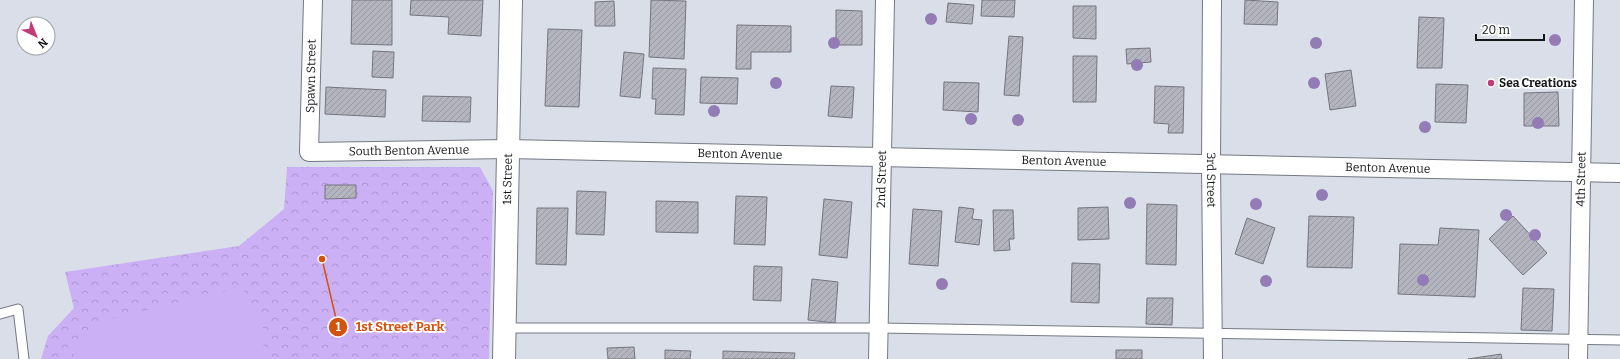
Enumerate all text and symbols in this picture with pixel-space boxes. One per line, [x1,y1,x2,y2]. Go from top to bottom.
north arrow [16,16,56,56]
scale bar [1476,16,1544,42]
text: 20 m [1482,23,1511,37]
text: N [35,35,50,51]
street label: Spawn Street [303,38,319,113]
place label: Sea Creations [1499,76,1577,90]
marker: Sea Creations [1486,78,1496,88]
street label: South Benton Avenue [348,143,469,158]
street label: Benton Avenue [697,146,783,162]
street label: 2nd Street [874,149,889,208]
street label: 4th Street [1574,151,1588,207]
street label: 3rd Street [1204,152,1218,208]
street label: 1st Street [500,153,515,205]
street label: Benton Avenue [1021,153,1107,169]
street label: Benton Avenue [1345,160,1430,176]
callout: 1st Street Park [328,314,453,339]
text: 1st Street Park [356,319,445,334]
text: 1 [335,320,341,334]

